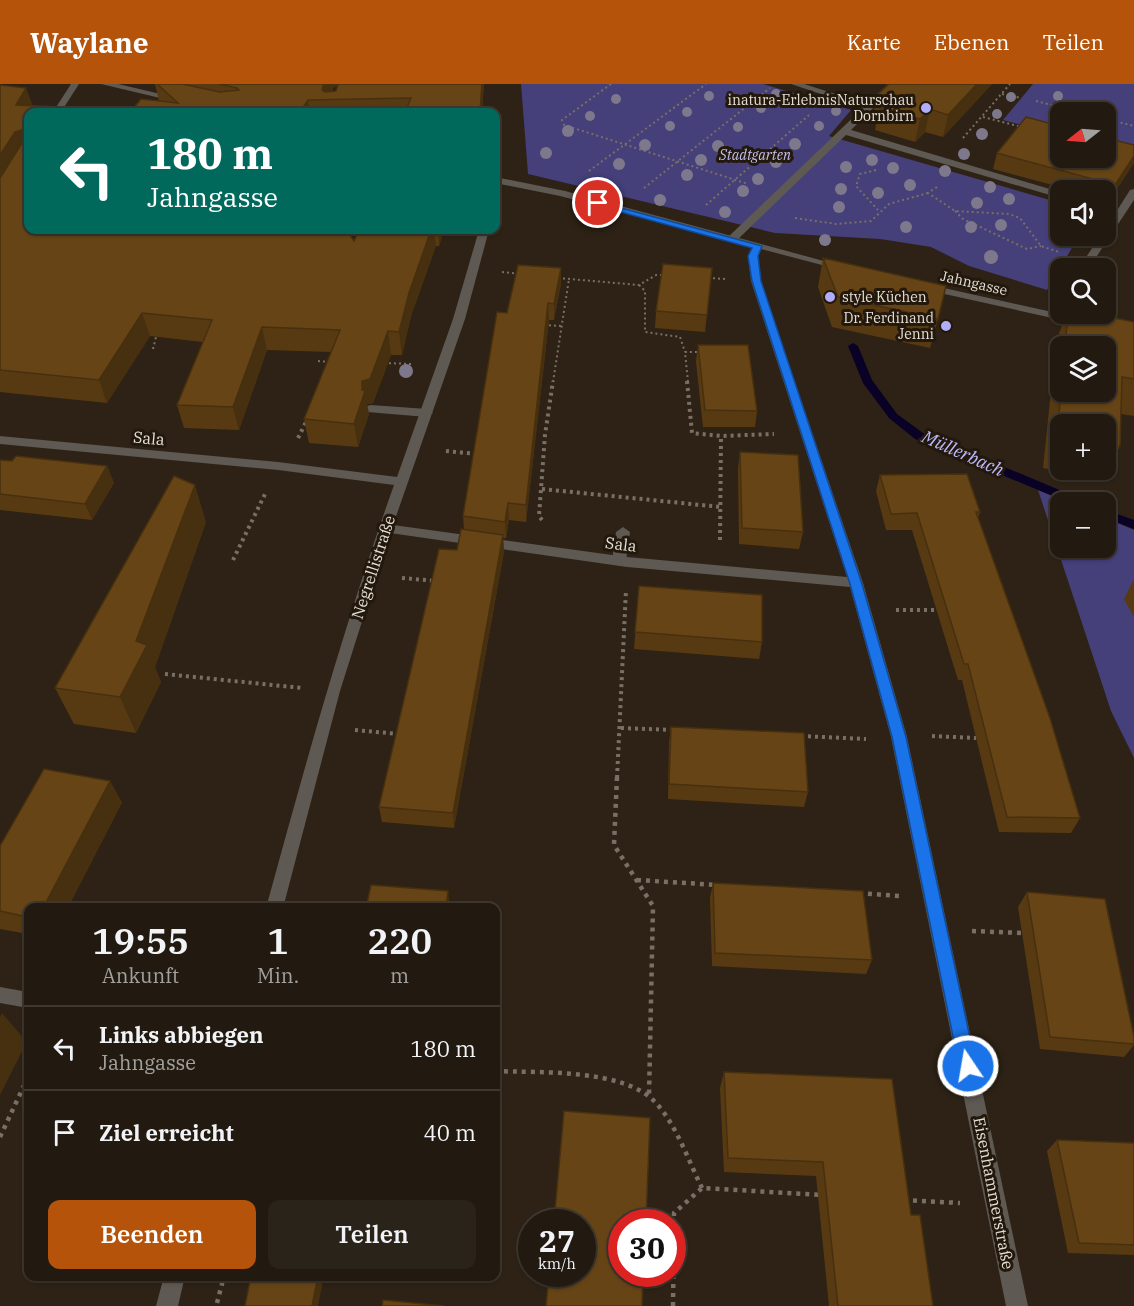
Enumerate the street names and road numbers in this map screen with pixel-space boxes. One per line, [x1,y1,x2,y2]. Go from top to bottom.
street label: Jahngasse [939,267,1009,299]
street label: Sala [132,427,166,449]
street label: Negrellistraße [347,513,399,621]
street label: Sala [604,532,638,556]
street label: Eisenhammerstraße [969,1115,1019,1271]

